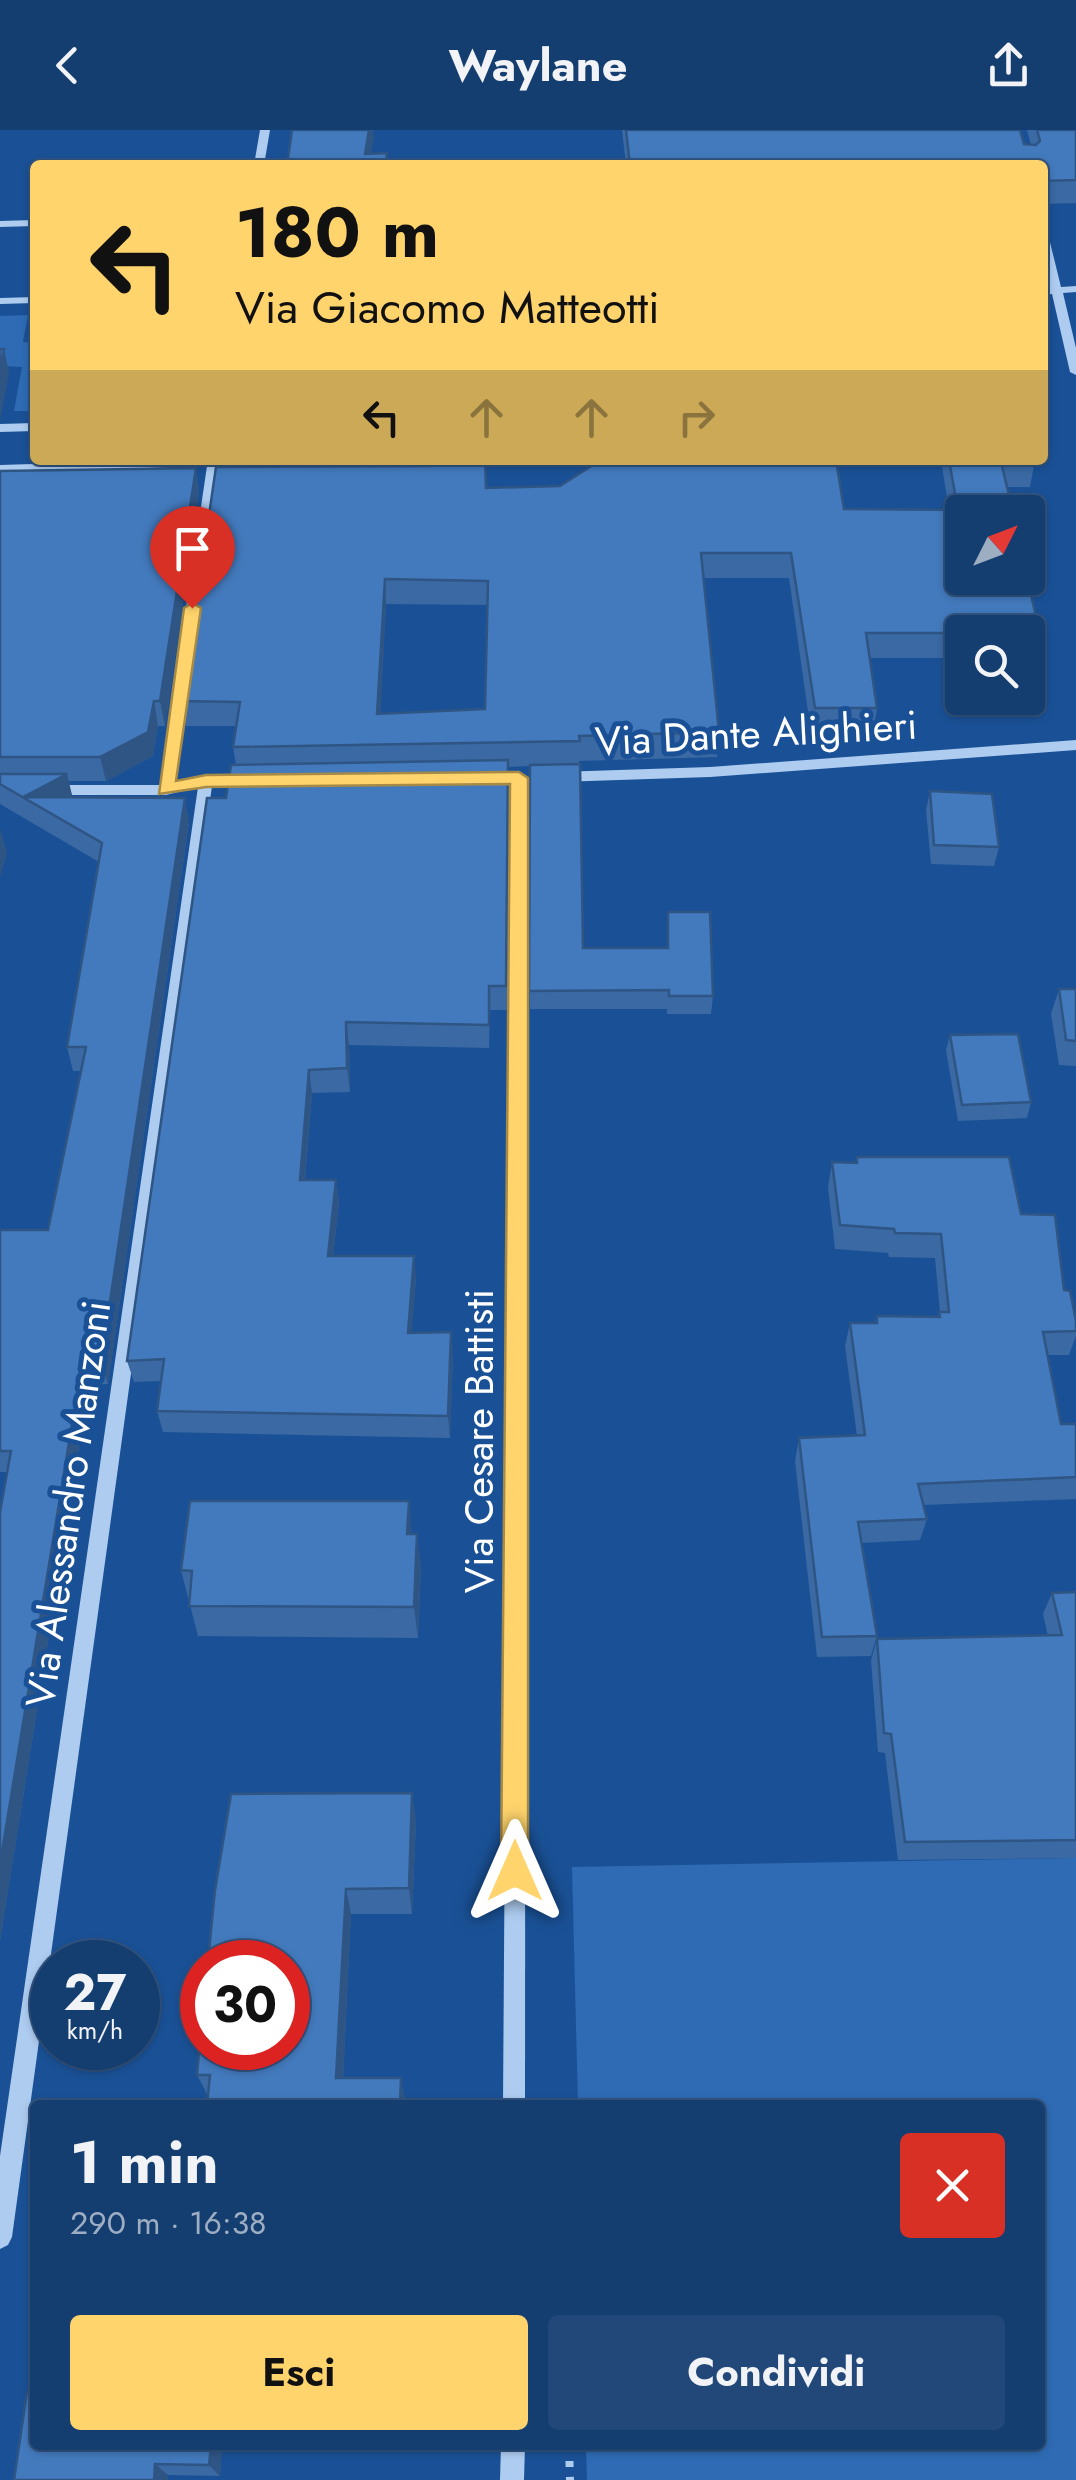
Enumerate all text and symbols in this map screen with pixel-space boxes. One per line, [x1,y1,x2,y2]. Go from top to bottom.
text: Waylane [449,33,627,98]
icon: back [40,38,95,93]
icon: share [981,38,1036,93]
text: 180 m [235,182,439,283]
icon: left [70,200,200,330]
text: Via Giacomo Matteotti [235,275,660,340]
icon: left [354,390,409,445]
icon: ahead [459,390,514,445]
icon: ahead [564,390,619,445]
icon: right [669,390,724,445]
north arrow [945,495,1045,595]
map controls [945,495,1045,715]
pin [150,506,235,609]
icon: arrive [165,521,220,576]
button: search [945,615,1045,715]
street label: Via Dante Alighieri [593,696,919,770]
street label: Via Cesare Battisti [450,1289,508,1593]
street label: Via Alessandro Manzoni [11,1297,125,1711]
position arrow [463,1819,567,1923]
speed limit sign: 30 [180,1940,310,2070]
text: 27 [64,1956,126,2029]
text: km/h [67,2012,123,2048]
text: 1 min [70,2119,219,2206]
button: close [900,2133,1005,2238]
text: 290 m · 16:38 [70,2200,267,2246]
button: Esci [70,2315,528,2430]
button: Condividi [548,2315,1005,2430]

